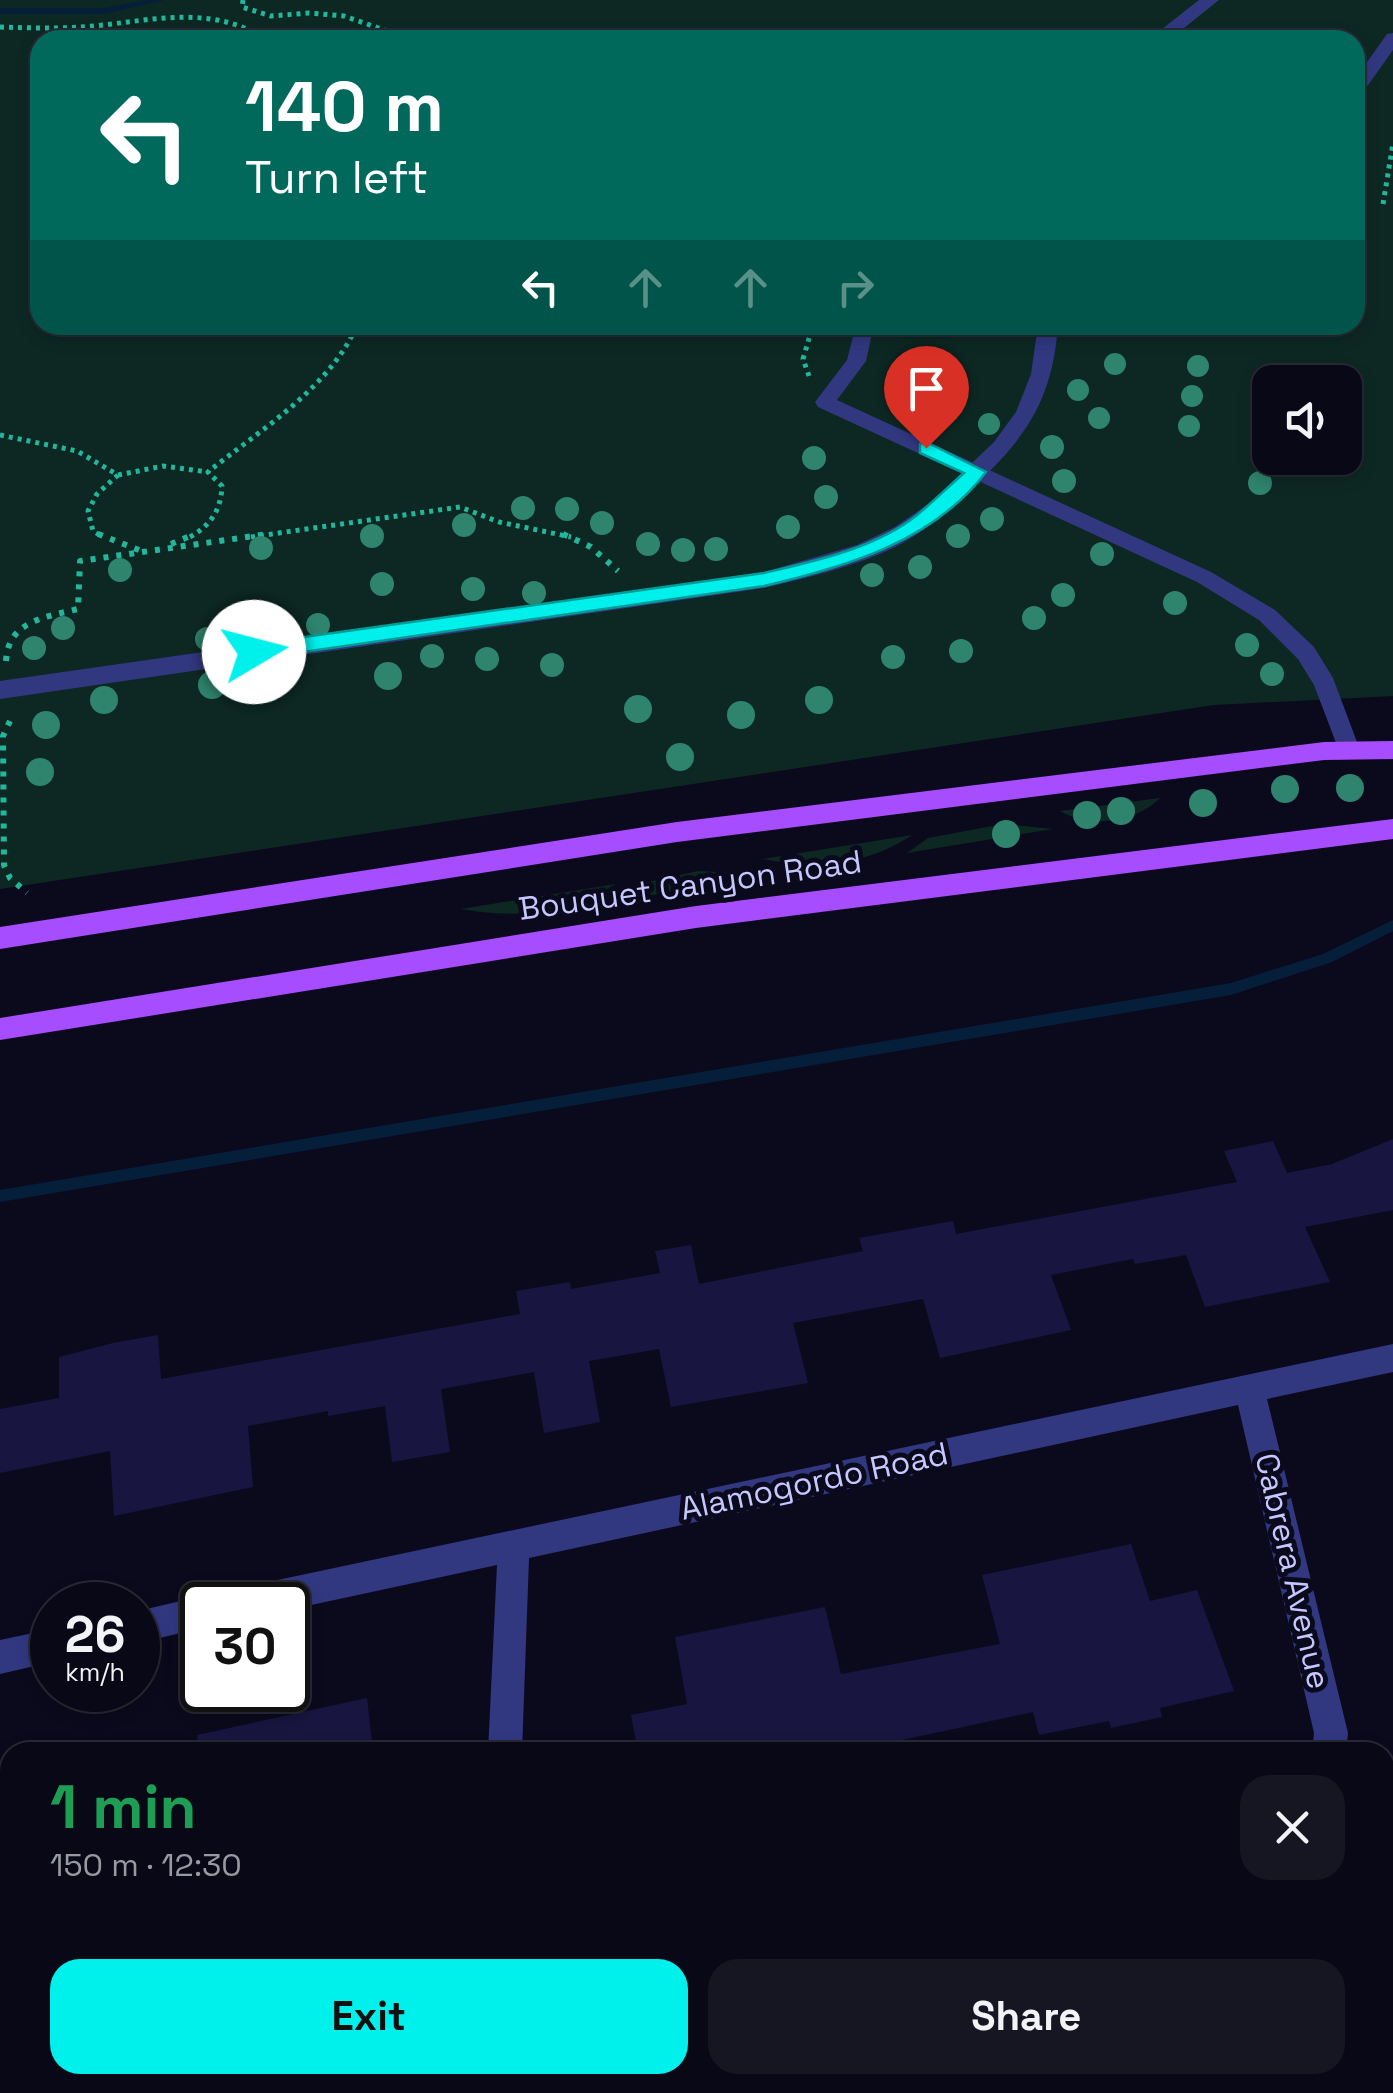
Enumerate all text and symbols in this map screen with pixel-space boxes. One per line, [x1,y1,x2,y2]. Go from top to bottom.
text: 140 m [245,62,444,151]
icon: left [80,70,210,200]
text: Turn left [245,149,428,206]
icon: left [513,260,568,315]
icon: ahead [618,260,673,315]
icon: ahead [723,260,778,315]
icon: right [828,260,883,315]
pin [884,346,969,449]
icon: arrive [899,361,954,416]
map controls [1252,365,1362,475]
button: sound [1252,365,1362,475]
position arrow [202,600,306,704]
street label: Bouquet Canyon Road [516,841,864,929]
street label: Alamogordo Road [676,1433,952,1529]
street label: Cabrera Avenue [1246,1449,1340,1693]
speed limit sign: 30 [180,1582,310,1712]
text: 26 [65,1603,125,1667]
text: km/h [65,1656,125,1688]
text: 1 min [50,1769,197,1846]
button: close [1240,1775,1345,1880]
text: 150 m · 12:30 [50,1845,242,1885]
button: Exit [50,1959,688,2074]
button: Share [708,1959,1345,2074]

